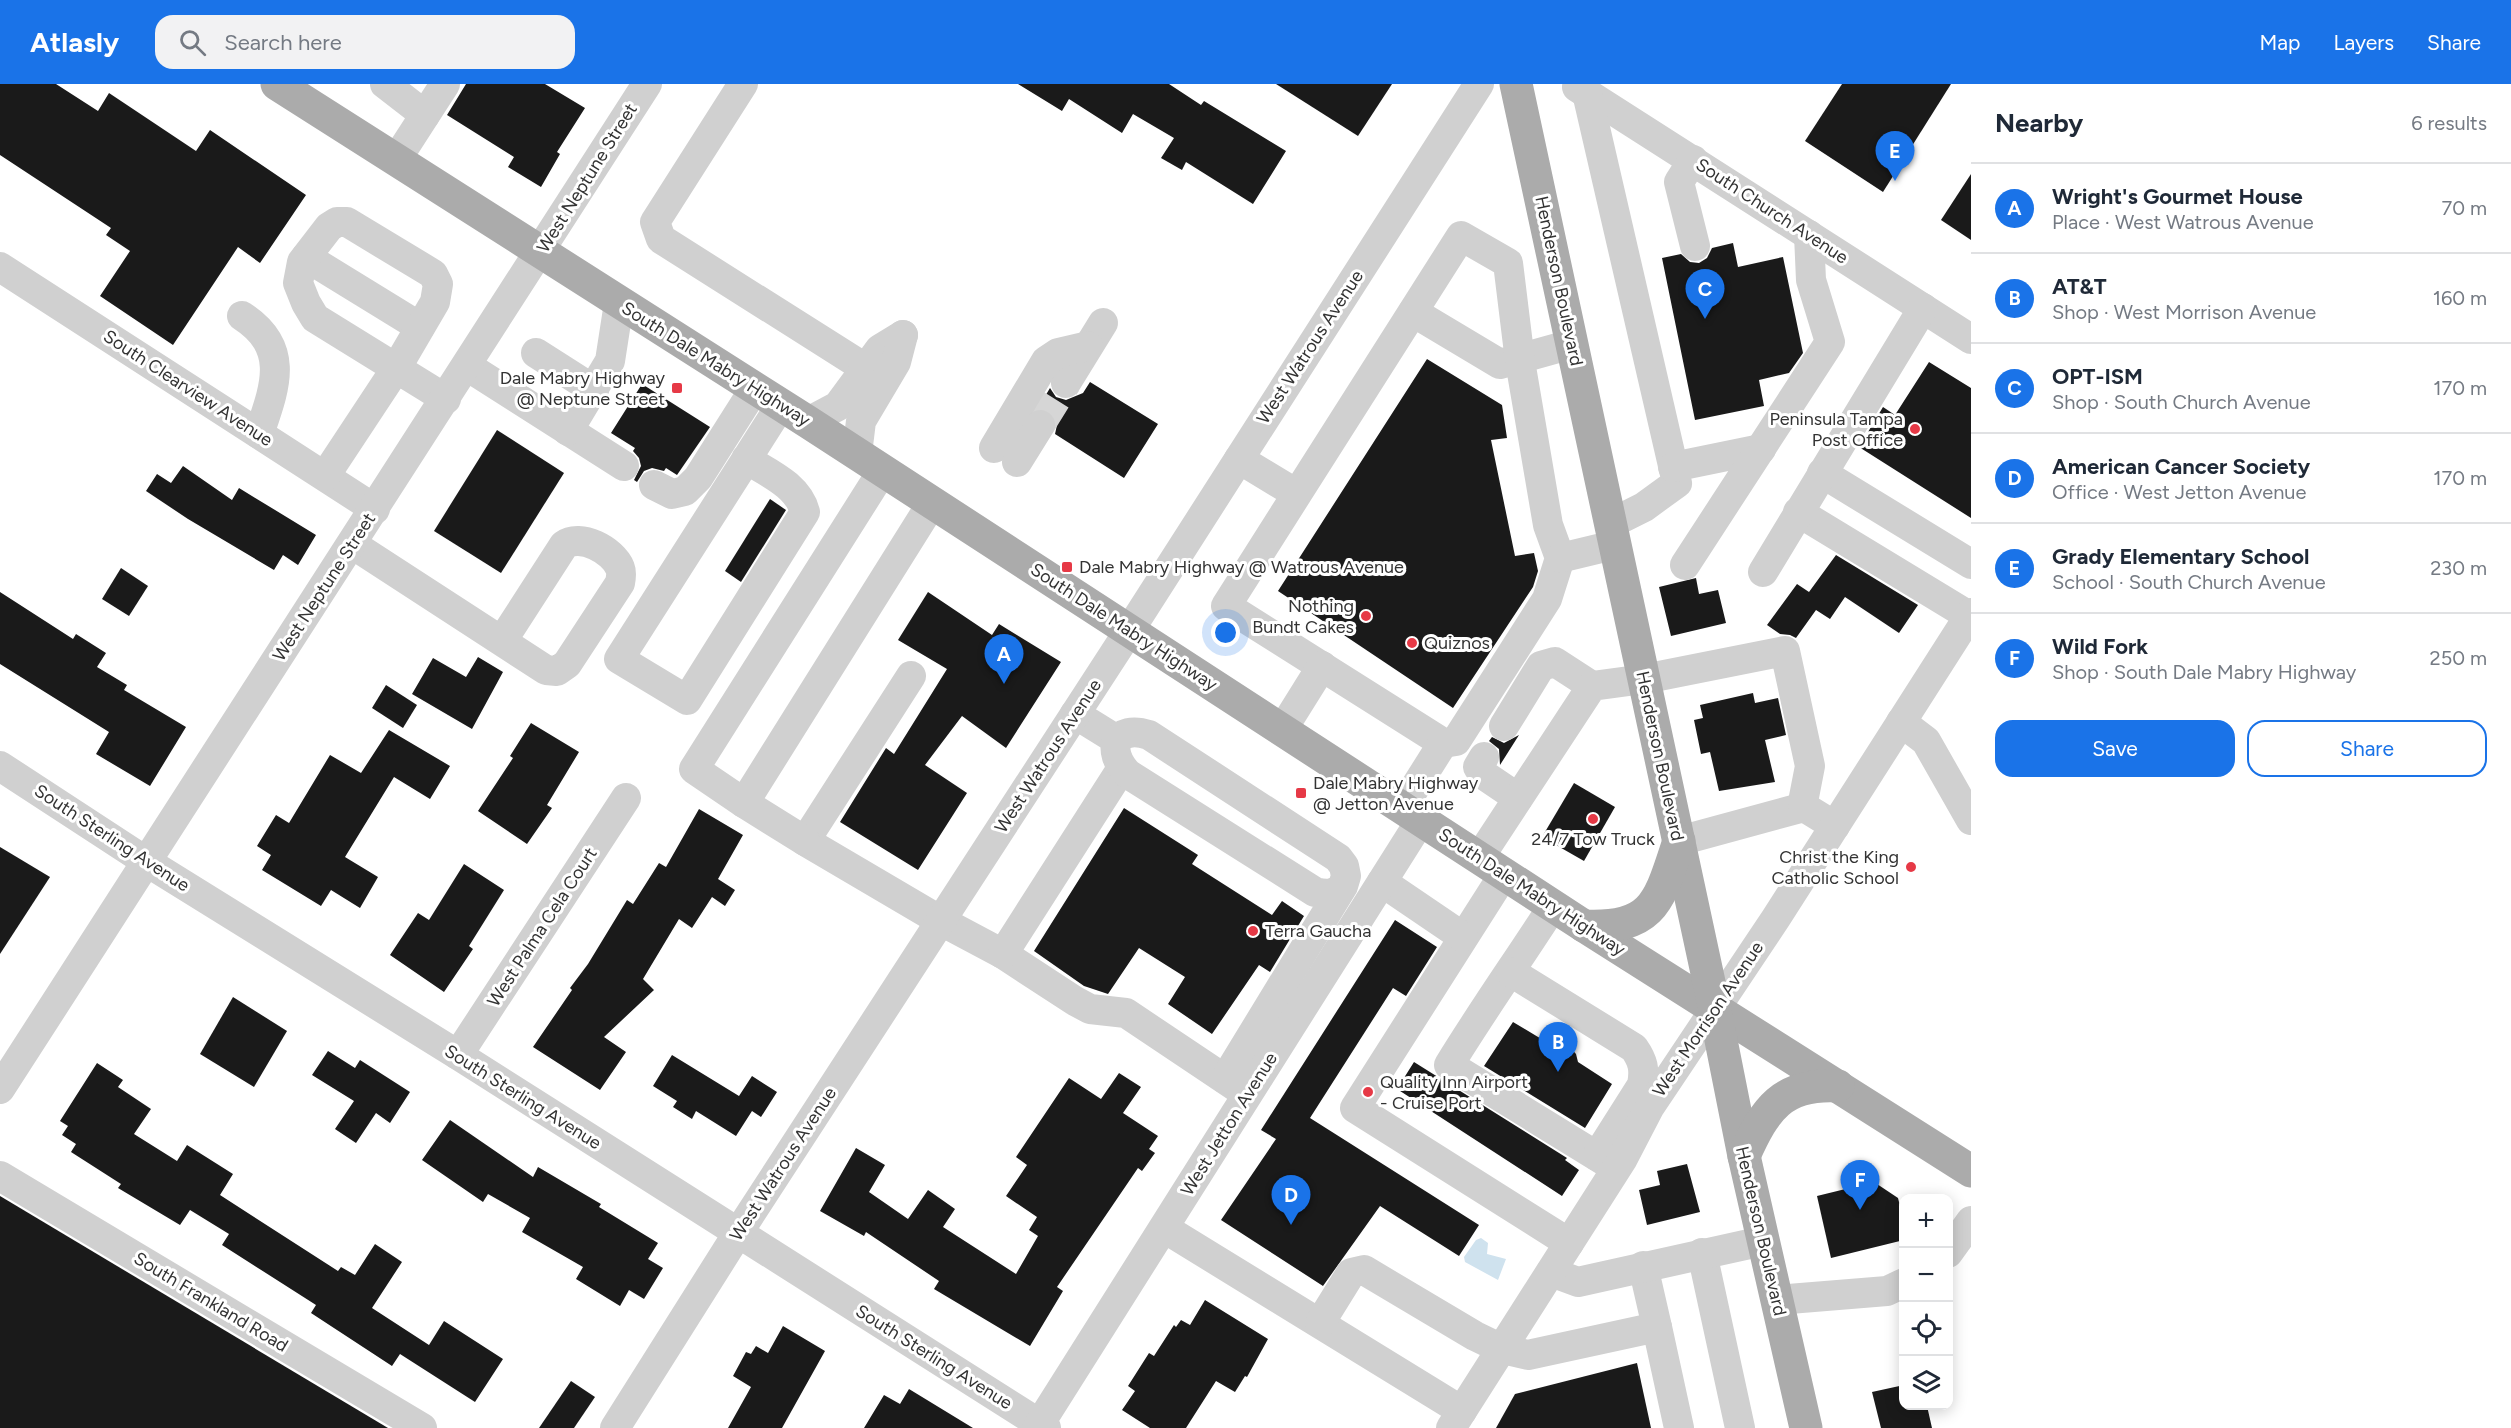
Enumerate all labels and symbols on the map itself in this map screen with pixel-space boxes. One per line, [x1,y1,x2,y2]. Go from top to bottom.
street label: West Neptune Street [532,99,642,257]
pin: E [1876,132,1914,181]
street label: South Church Avenue [1692,154,1852,269]
street label: Henderson Boulevard [1530,194,1588,368]
street label: West Watrous Avenue [1252,266,1368,428]
pin: C [1686,270,1724,319]
street label: South Dale Mabry Highway [618,297,815,431]
street label: South Clearview Avenue [99,325,277,451]
place label: Dale Mabry Highway @ Neptune Street [500,367,666,410]
marker: Dale Mabry Highway @ Neptune Street [670,381,684,395]
place label: Peninsula Tampa Post Office [1770,408,1903,451]
marker: Peninsula Tampa Post Office [1908,422,1922,436]
street label: West Neptune Street [268,509,380,665]
place label: Dale Mabry Highway @ Watrous Avenue [1079,556,1404,578]
street label: South Dale Mabry Highway [1027,558,1222,696]
marker: Dale Mabry Highway @ Watrous Avenue [1060,560,1074,574]
place label: Nothing Bundt Cakes [1252,595,1354,638]
marker: Nothing Bundt Cakes [1359,609,1373,623]
your location [1211,618,1240,647]
place label: Quiznos [1424,632,1490,654]
pin: A [984,634,1024,684]
marker: Quiznos [1405,636,1419,650]
street label: Henderson Boulevard [1631,669,1689,843]
street label: West Watrous Avenue [990,675,1106,837]
place label: Dale Mabry Highway @ Jetton Avenue [1313,772,1479,815]
street label: South Sterling Avenue [30,780,194,897]
marker: Dale Mabry Highway @ Jetton Avenue [1294,786,1308,800]
marker: 24/7 Tow Truck [1586,812,1600,826]
street label: South Dale Mabry Highway [1435,823,1630,961]
place label: 24/7 Tow Truck [1531,828,1655,850]
street label: West Palma Cela Court [482,843,602,1011]
place label: Christ the King Catholic School [1772,846,1899,889]
marker: Christ the King Catholic School [1904,860,1918,874]
place label: Terra Gaucha [1265,920,1371,942]
marker: Terra Gaucha [1246,924,1260,938]
street label: West Morrison Avenue [1648,937,1768,1101]
pin: B [1538,1022,1578,1072]
street label: South Sterling Avenue [441,1040,606,1154]
street label: West Jetton Avenue [1176,1048,1282,1200]
place label: Quality Inn Airport - Cruise Port [1380,1071,1528,1114]
street label: West Watrous Avenue [725,1083,841,1245]
marker: Quality Inn Airport - Cruise Port [1361,1085,1375,1099]
street label: Henderson Boulevard [1731,1144,1791,1318]
pin: F [1840,1160,1880,1210]
pin: D [1272,1176,1310,1225]
street label: South Frankland Road [130,1247,292,1357]
street label: South Sterling Avenue [852,1300,1017,1414]

